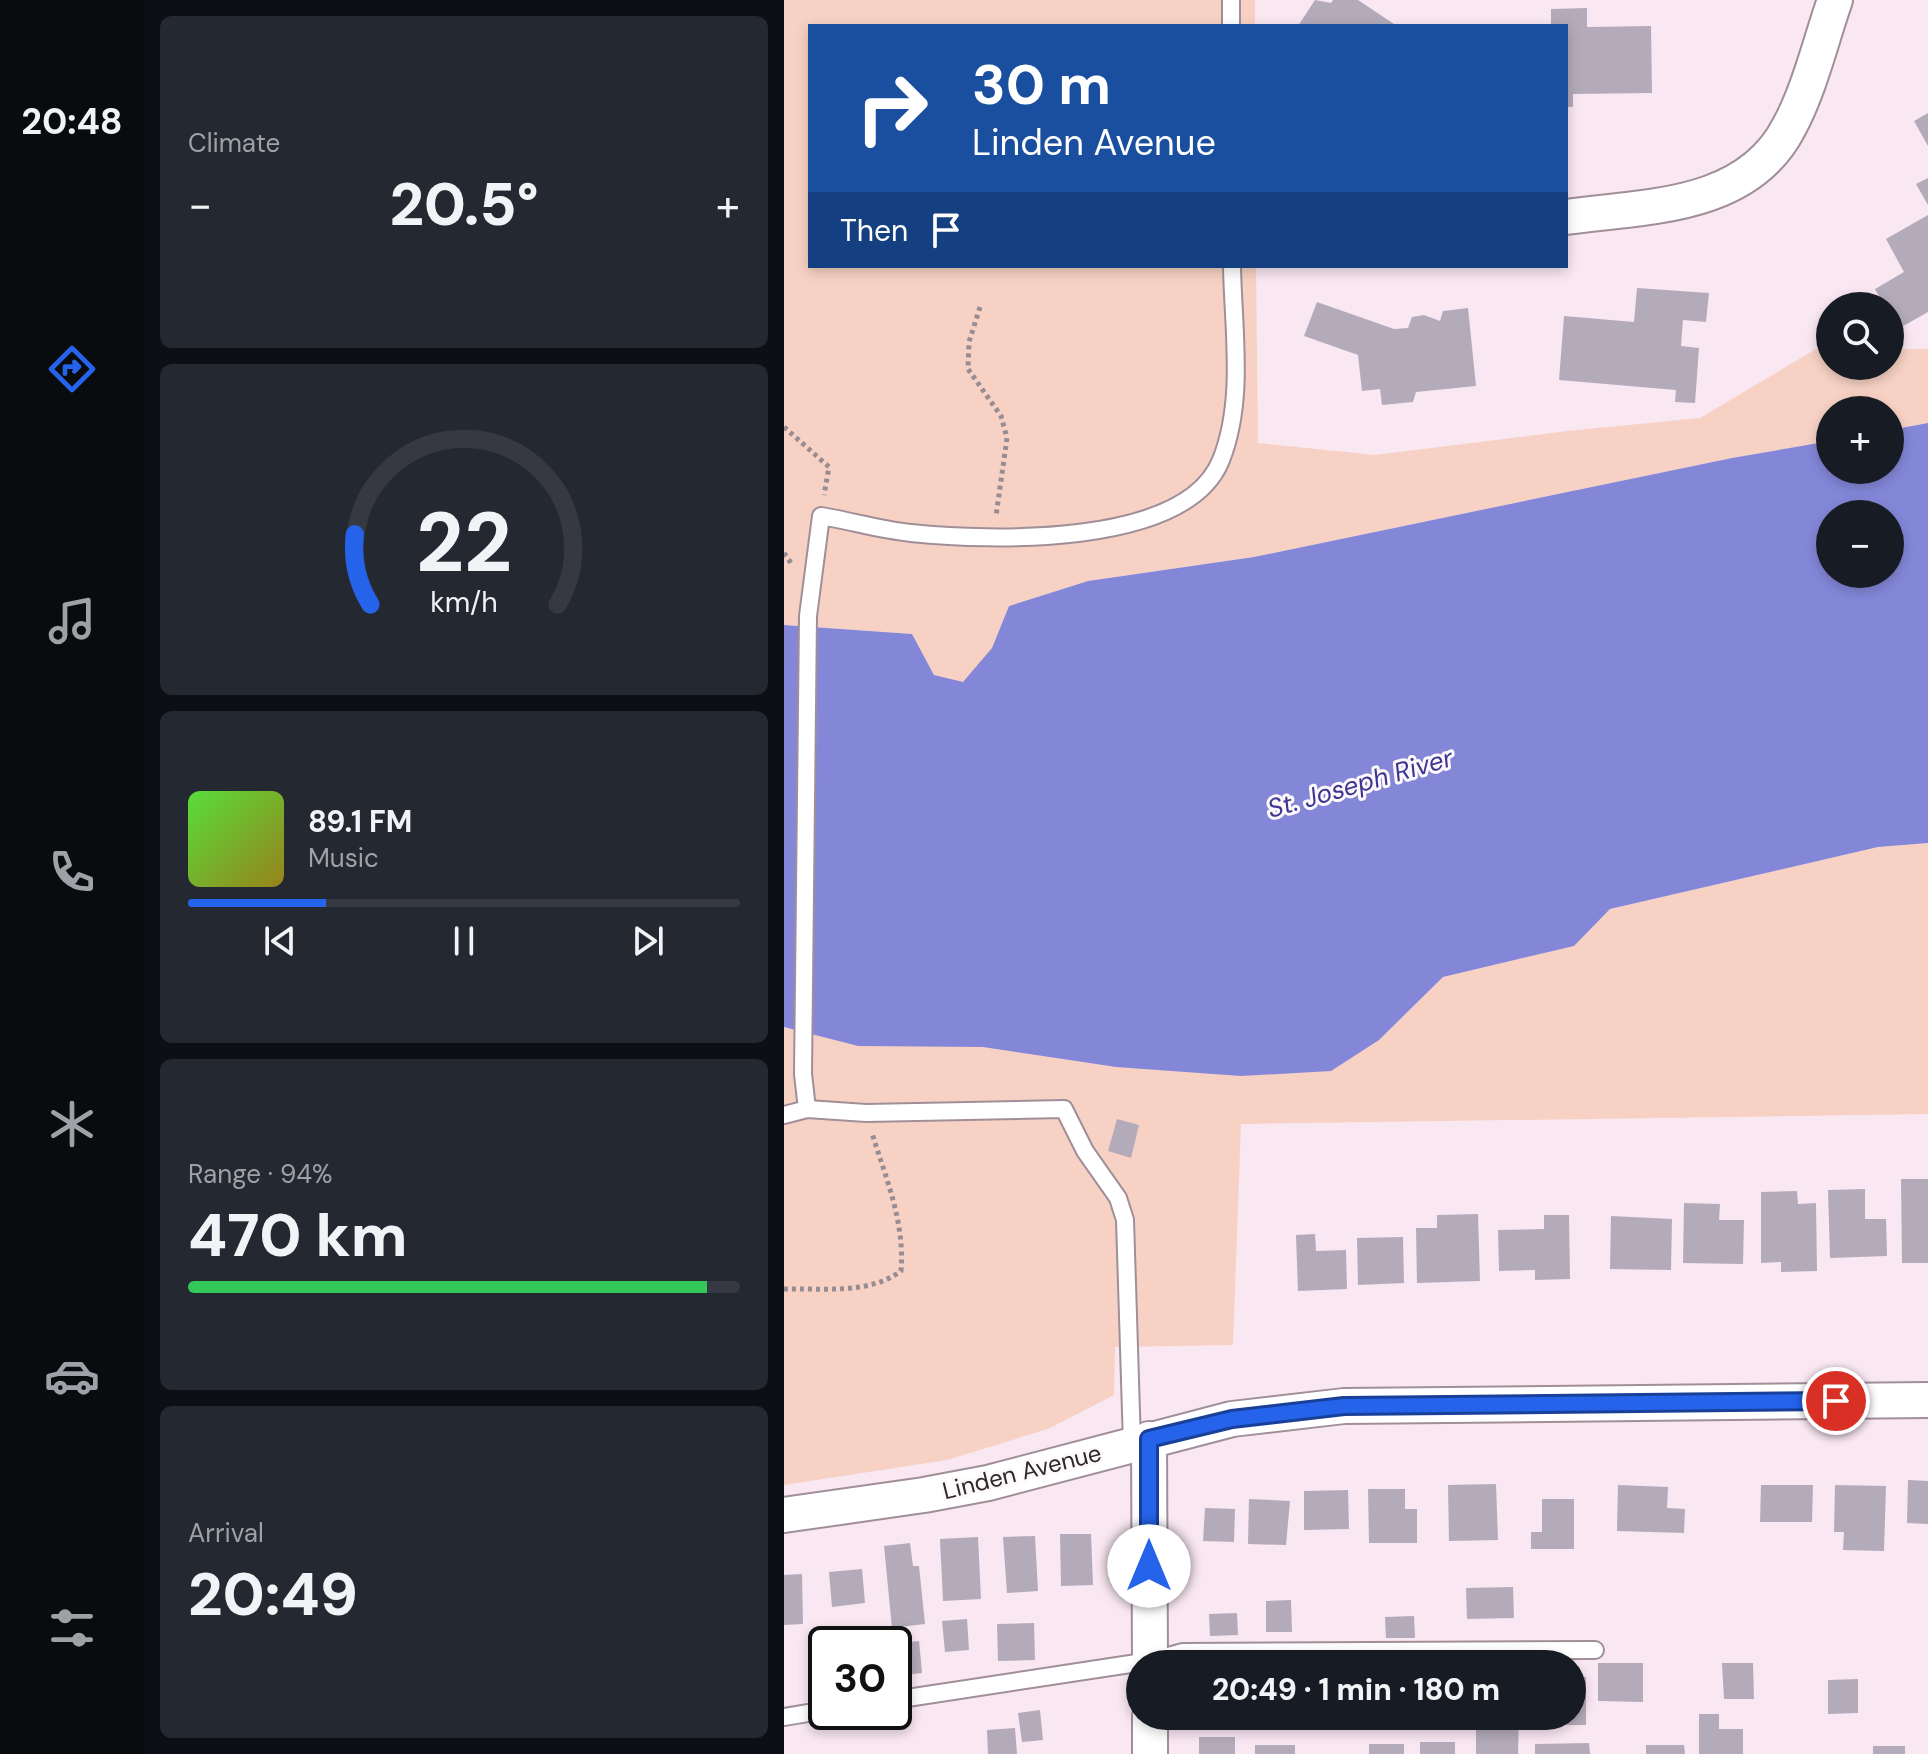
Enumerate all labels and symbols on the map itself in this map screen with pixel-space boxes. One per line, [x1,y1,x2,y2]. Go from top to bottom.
water label: St. Joseph River [1263,740,1458,826]
pin [1802,1367,1870,1435]
street label: Linden Avenue [939,1437,1105,1506]
position arrow [1107,1524,1191,1608]
speed limit sign: 30 [808,1626,912,1730]

